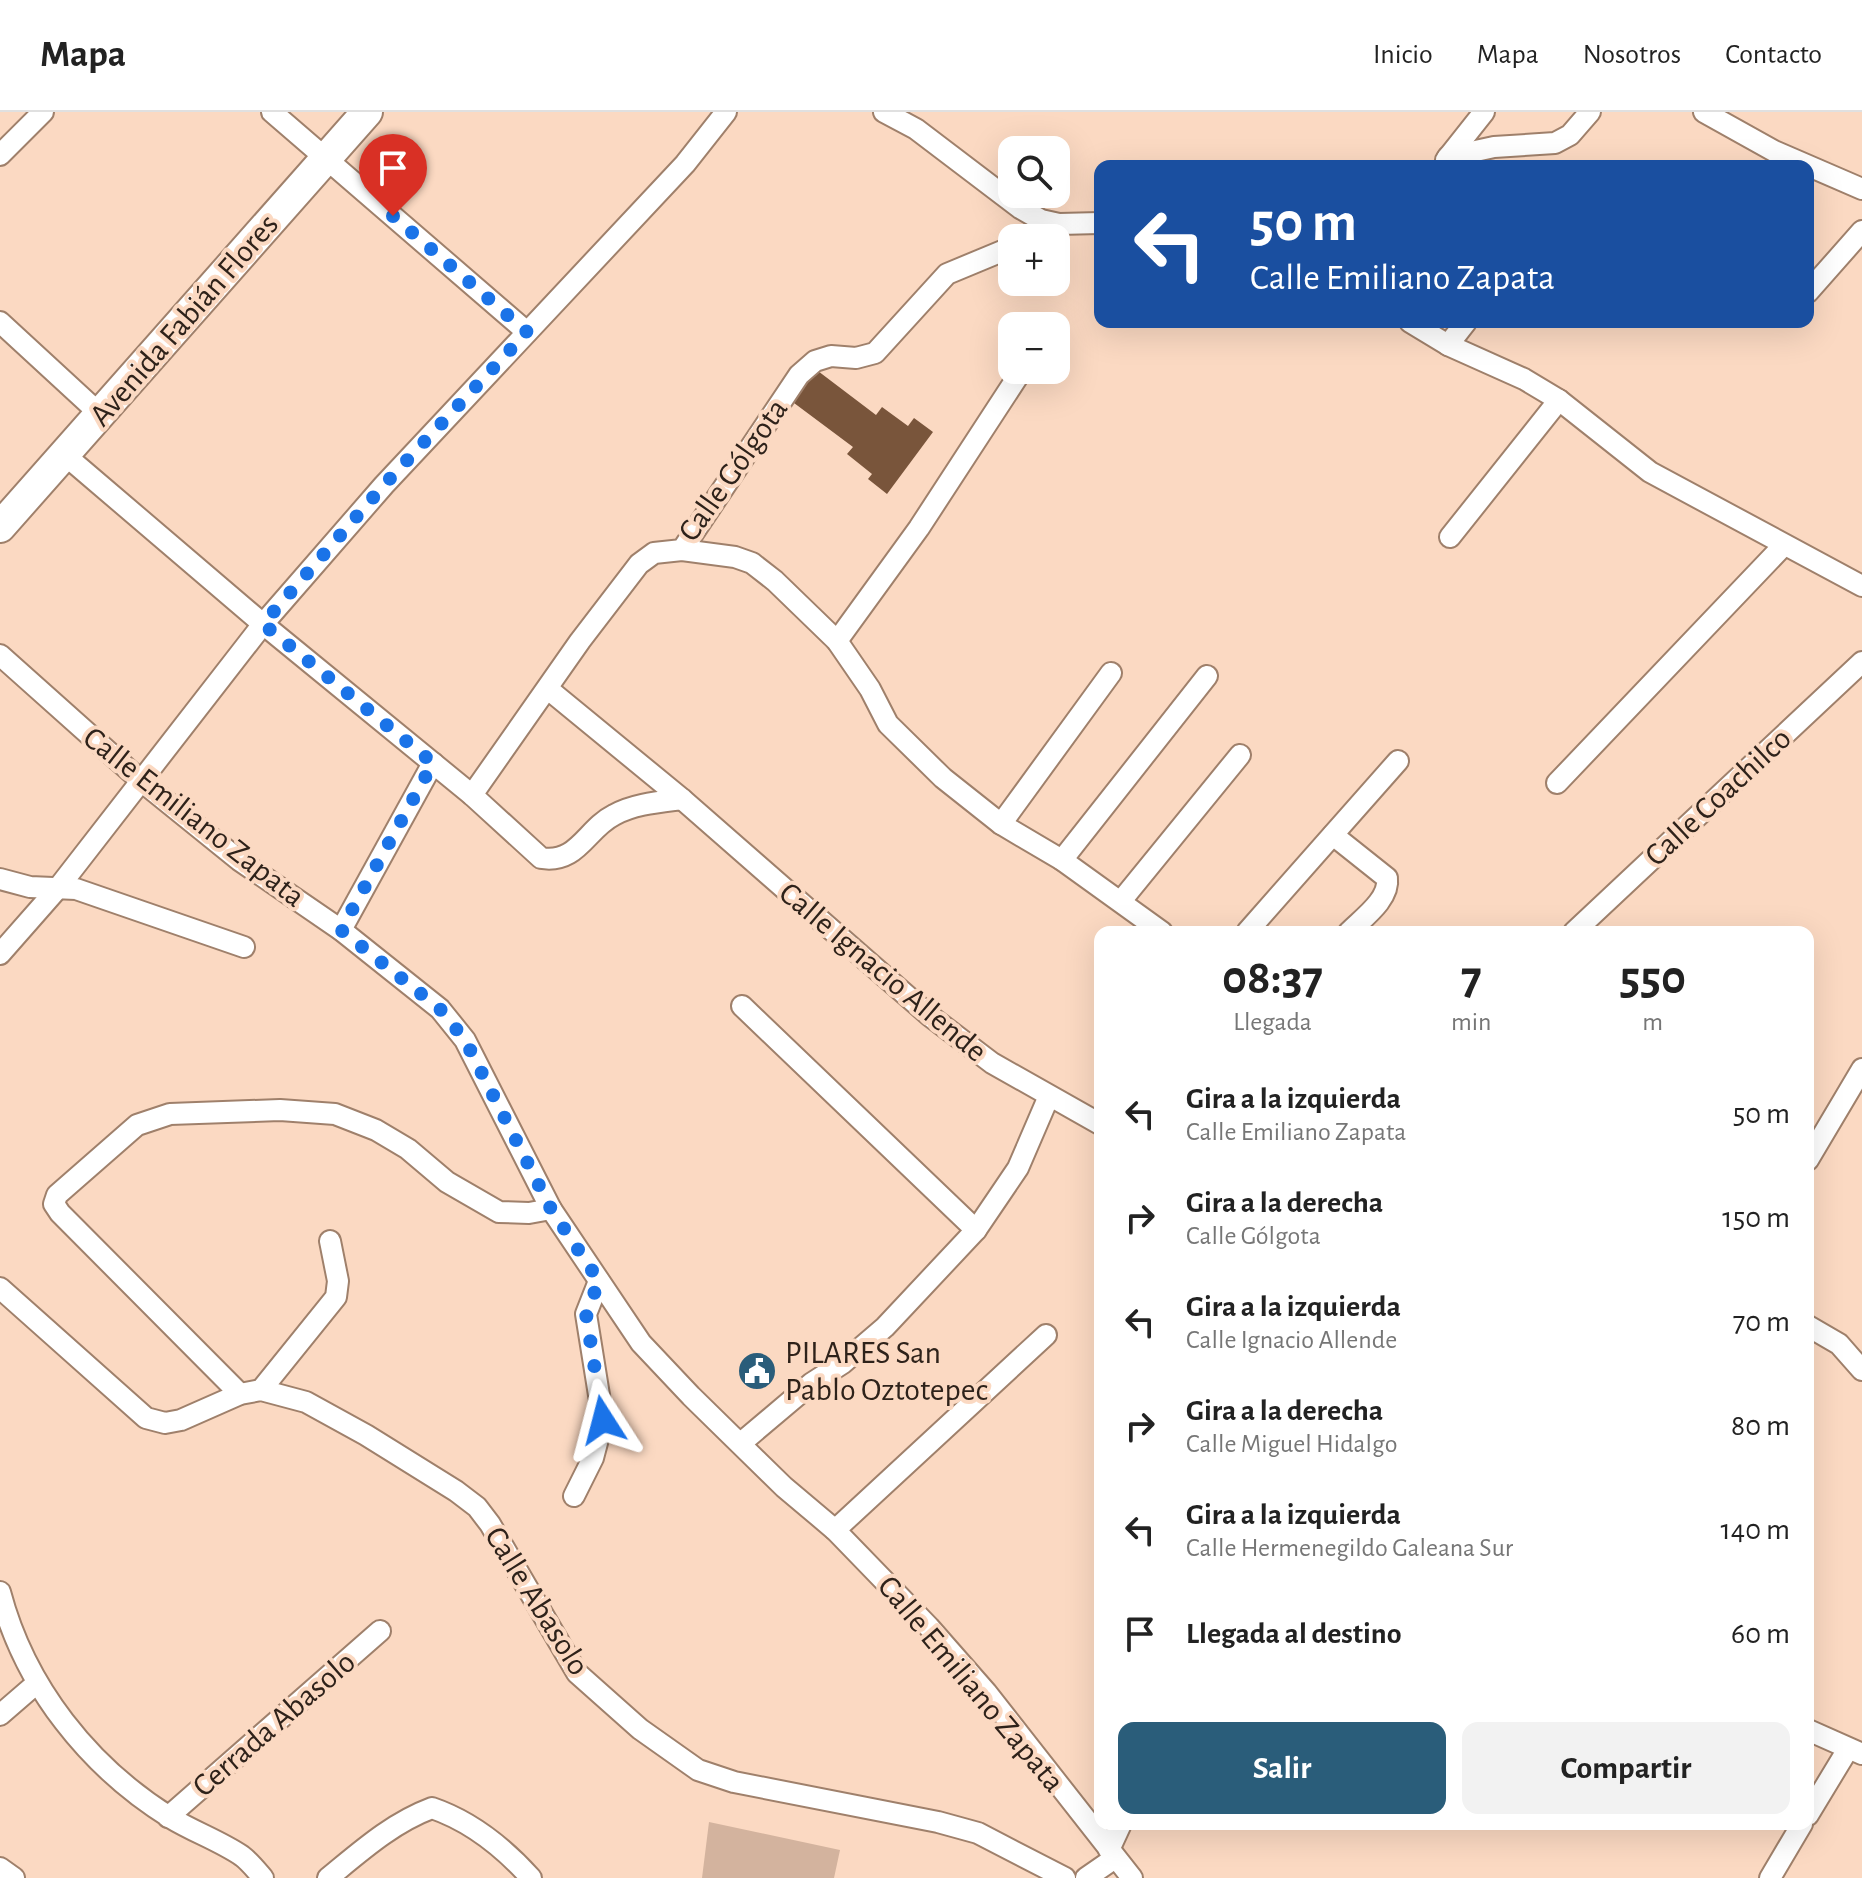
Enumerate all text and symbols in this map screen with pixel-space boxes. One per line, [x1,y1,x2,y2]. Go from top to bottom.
text: Mapa [40,36,126,74]
text: Inicio [1373,41,1433,69]
text: Mapa [1477,41,1539,69]
text: Nosotros [1583,41,1681,69]
text: Contacto [1725,41,1822,69]
pin [359,134,427,216]
map controls [998,136,1070,384]
button: search [998,136,1070,208]
icon: arrive [371,146,415,190]
icon: left [1118,192,1222,296]
text: 50 m [1250,195,1357,251]
street label: Avenida Fabián Flores [84,208,284,432]
button: + [998,224,1070,296]
text: Calle Emiliano Zapata [1250,260,1555,296]
button: − [998,312,1070,384]
street label: Calle Gólgota [672,393,794,547]
street label: Calle Emiliano Zapata [77,721,311,913]
street label: Calle Coachilco [1639,722,1797,872]
street label: Calle Ignacio Allende [773,876,993,1068]
text: 08:37 [1222,955,1323,1003]
text: 7 [1461,955,1482,1003]
text: 550 [1620,955,1686,1003]
text: Llegada [1233,1009,1312,1035]
text: min [1451,1009,1492,1035]
text: m [1642,1009,1663,1035]
text: Gira a la izquierda [1186,1084,1401,1114]
icon: left [1118,1092,1162,1136]
text: 50 m [1733,1099,1790,1129]
text: Calle Emiliano Zapata [1186,1119,1406,1145]
text: Gira a la derecha [1186,1188,1383,1218]
icon: right [1118,1196,1162,1240]
text: 150 m [1722,1203,1790,1233]
text: Calle Gólgota [1186,1223,1321,1249]
text: Gira a la izquierda [1186,1292,1401,1322]
icon: left [1118,1300,1162,1344]
text: 70 m [1733,1307,1790,1337]
text: Calle Ignacio Allende [1186,1327,1397,1353]
place label: PILARES San Pablo Oztotepec [785,1337,988,1406]
public building icon: PILARES San Pablo Oztotepec [736,1350,778,1392]
position arrow [561,1378,645,1462]
text: Gira a la derecha [1186,1396,1383,1426]
icon: right [1118,1404,1162,1448]
text: 80 m [1731,1411,1790,1441]
text: Calle Miguel Hidalgo [1186,1431,1397,1457]
text: Gira a la izquierda [1186,1500,1401,1530]
icon: left [1118,1508,1162,1552]
text: 140 m [1720,1515,1790,1545]
street label: Calle Abasolo [479,1521,595,1681]
text: Calle Hermenegildo Galeana Sur [1186,1535,1513,1561]
street label: Calle Emiliano Zapata [872,1570,1070,1798]
icon: arrive [1118,1612,1162,1656]
text: Llegada al destino [1186,1619,1402,1649]
text: 60 m [1731,1619,1790,1649]
street label: Cerrada Abasolo [187,1645,361,1803]
button: Salir [1118,1722,1446,1814]
button: Compartir [1462,1722,1790,1814]

